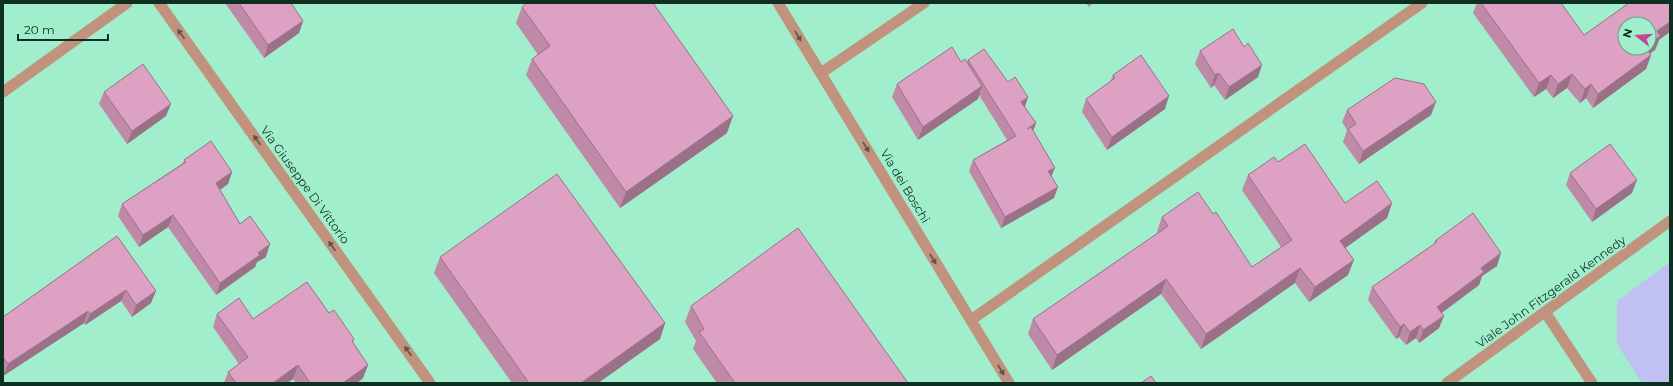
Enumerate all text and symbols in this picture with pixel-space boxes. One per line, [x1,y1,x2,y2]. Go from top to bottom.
scale bar [18,16,108,42]
north arrow [1617,16,1657,56]
text: 20 m [24,22,55,37]
text: N [1619,27,1635,39]
one-way arrow [177,29,185,39]
one-way arrow [795,30,802,42]
street label: Via Giuseppe Di Vittorio [258,123,353,247]
one-way arrow [252,134,261,145]
one-way arrow [862,142,870,152]
street label: Via dei Boschi [877,146,933,226]
street label: Viale John Fitzgerald Kennedy [1473,232,1629,351]
one-way arrow [328,240,336,251]
one-way arrow [930,253,937,265]
one-way arrow [404,346,412,357]
one-way arrow [997,364,1004,376]

